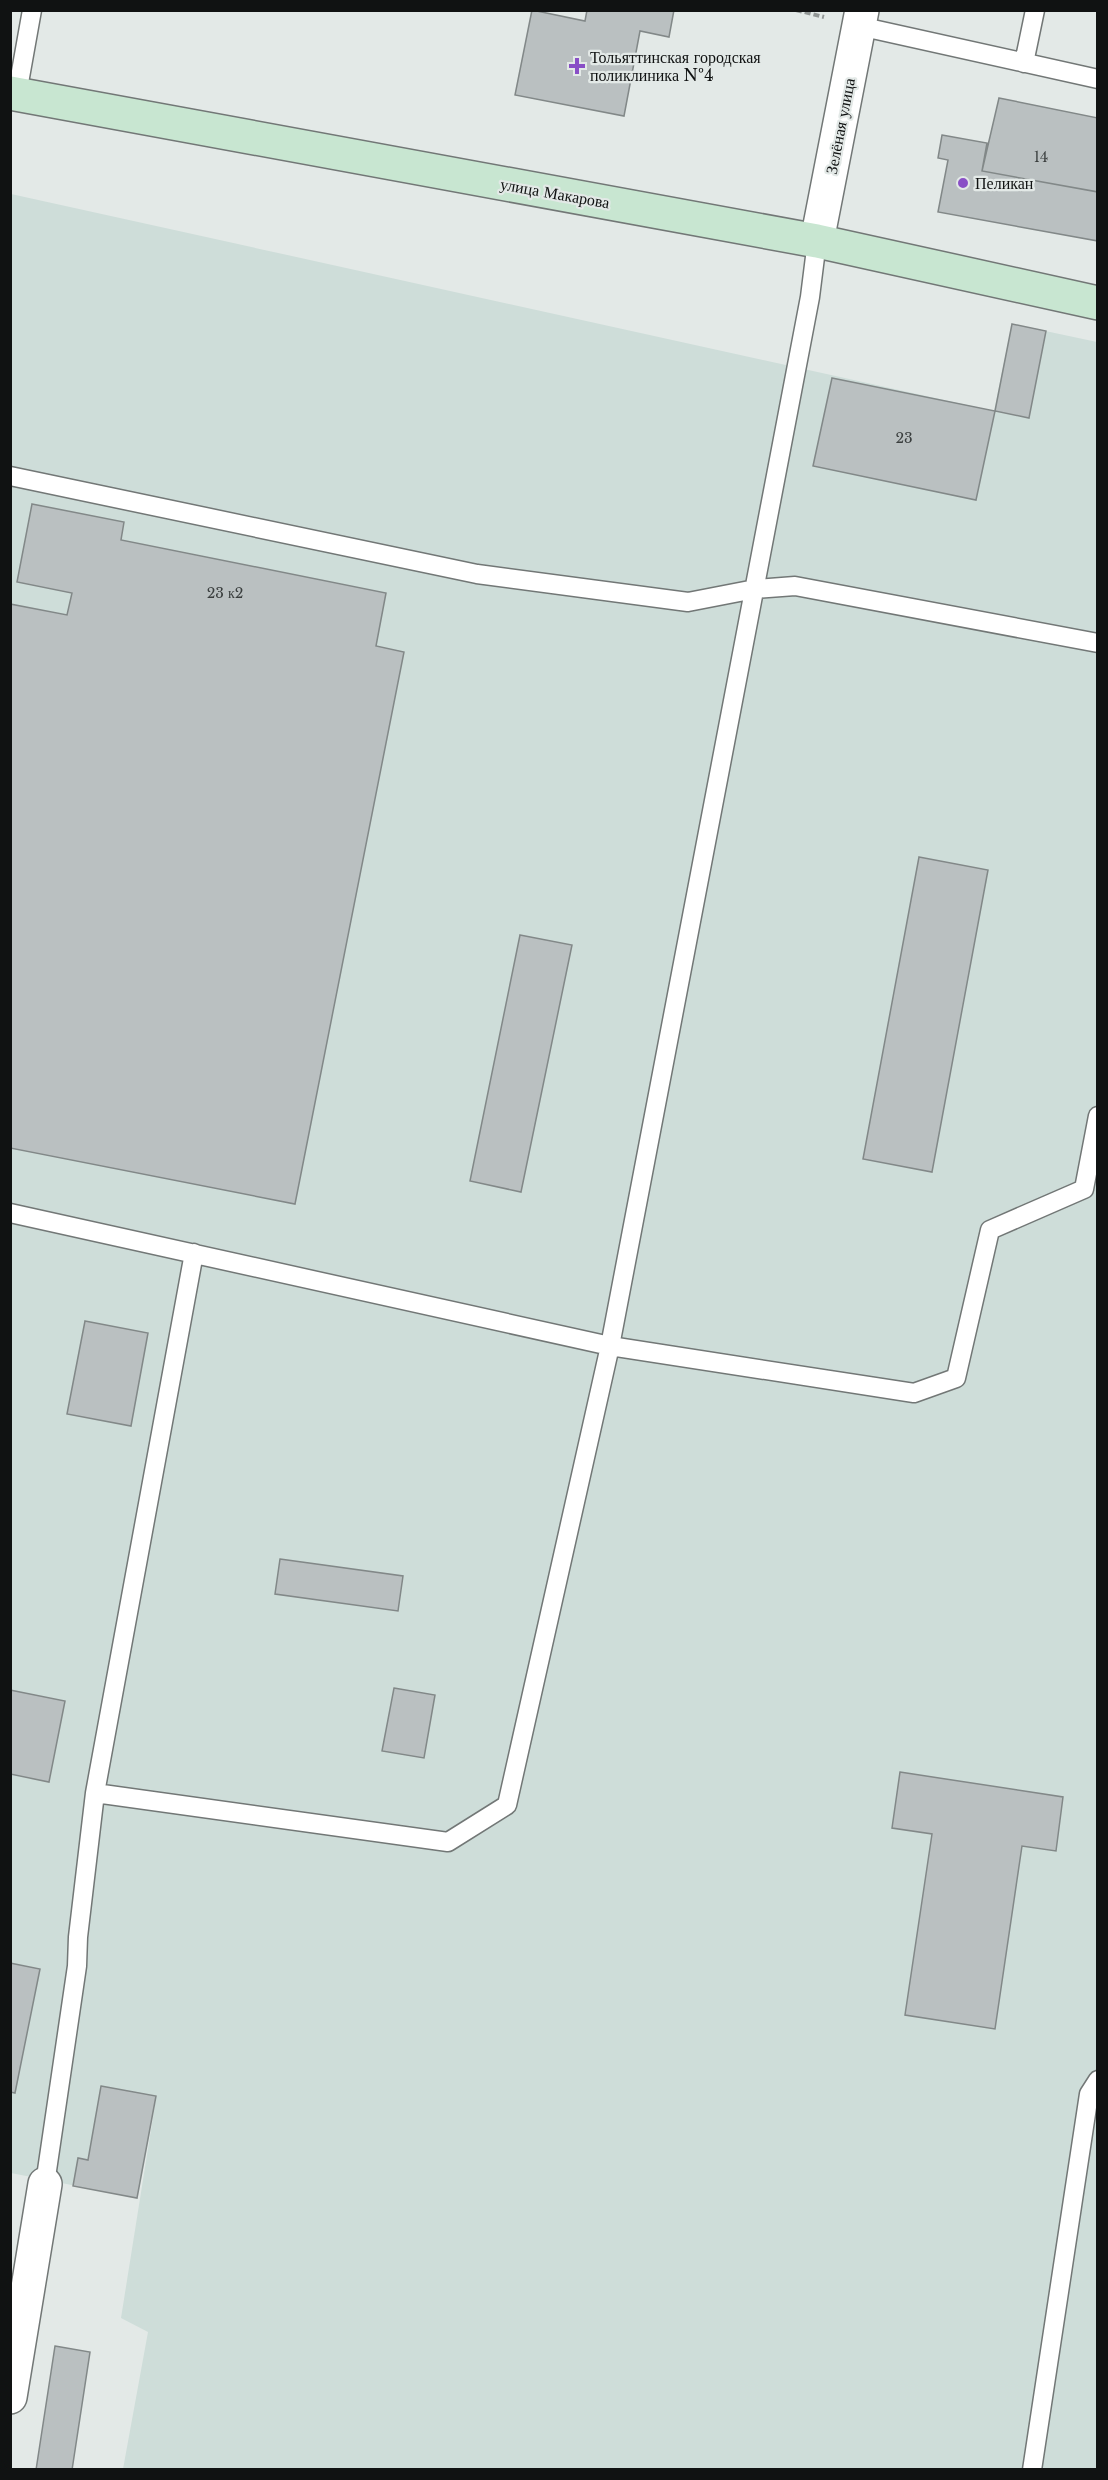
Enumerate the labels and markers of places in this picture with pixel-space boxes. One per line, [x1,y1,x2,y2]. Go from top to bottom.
place label: Тольяттинская городская поликлиника №4 [590,47,761,85]
marker: Тольяттинская городская поликлиника №4 [568,57,586,75]
place label: Пеликан [975,173,1034,193]
marker: Пеликан [956,176,970,190]

